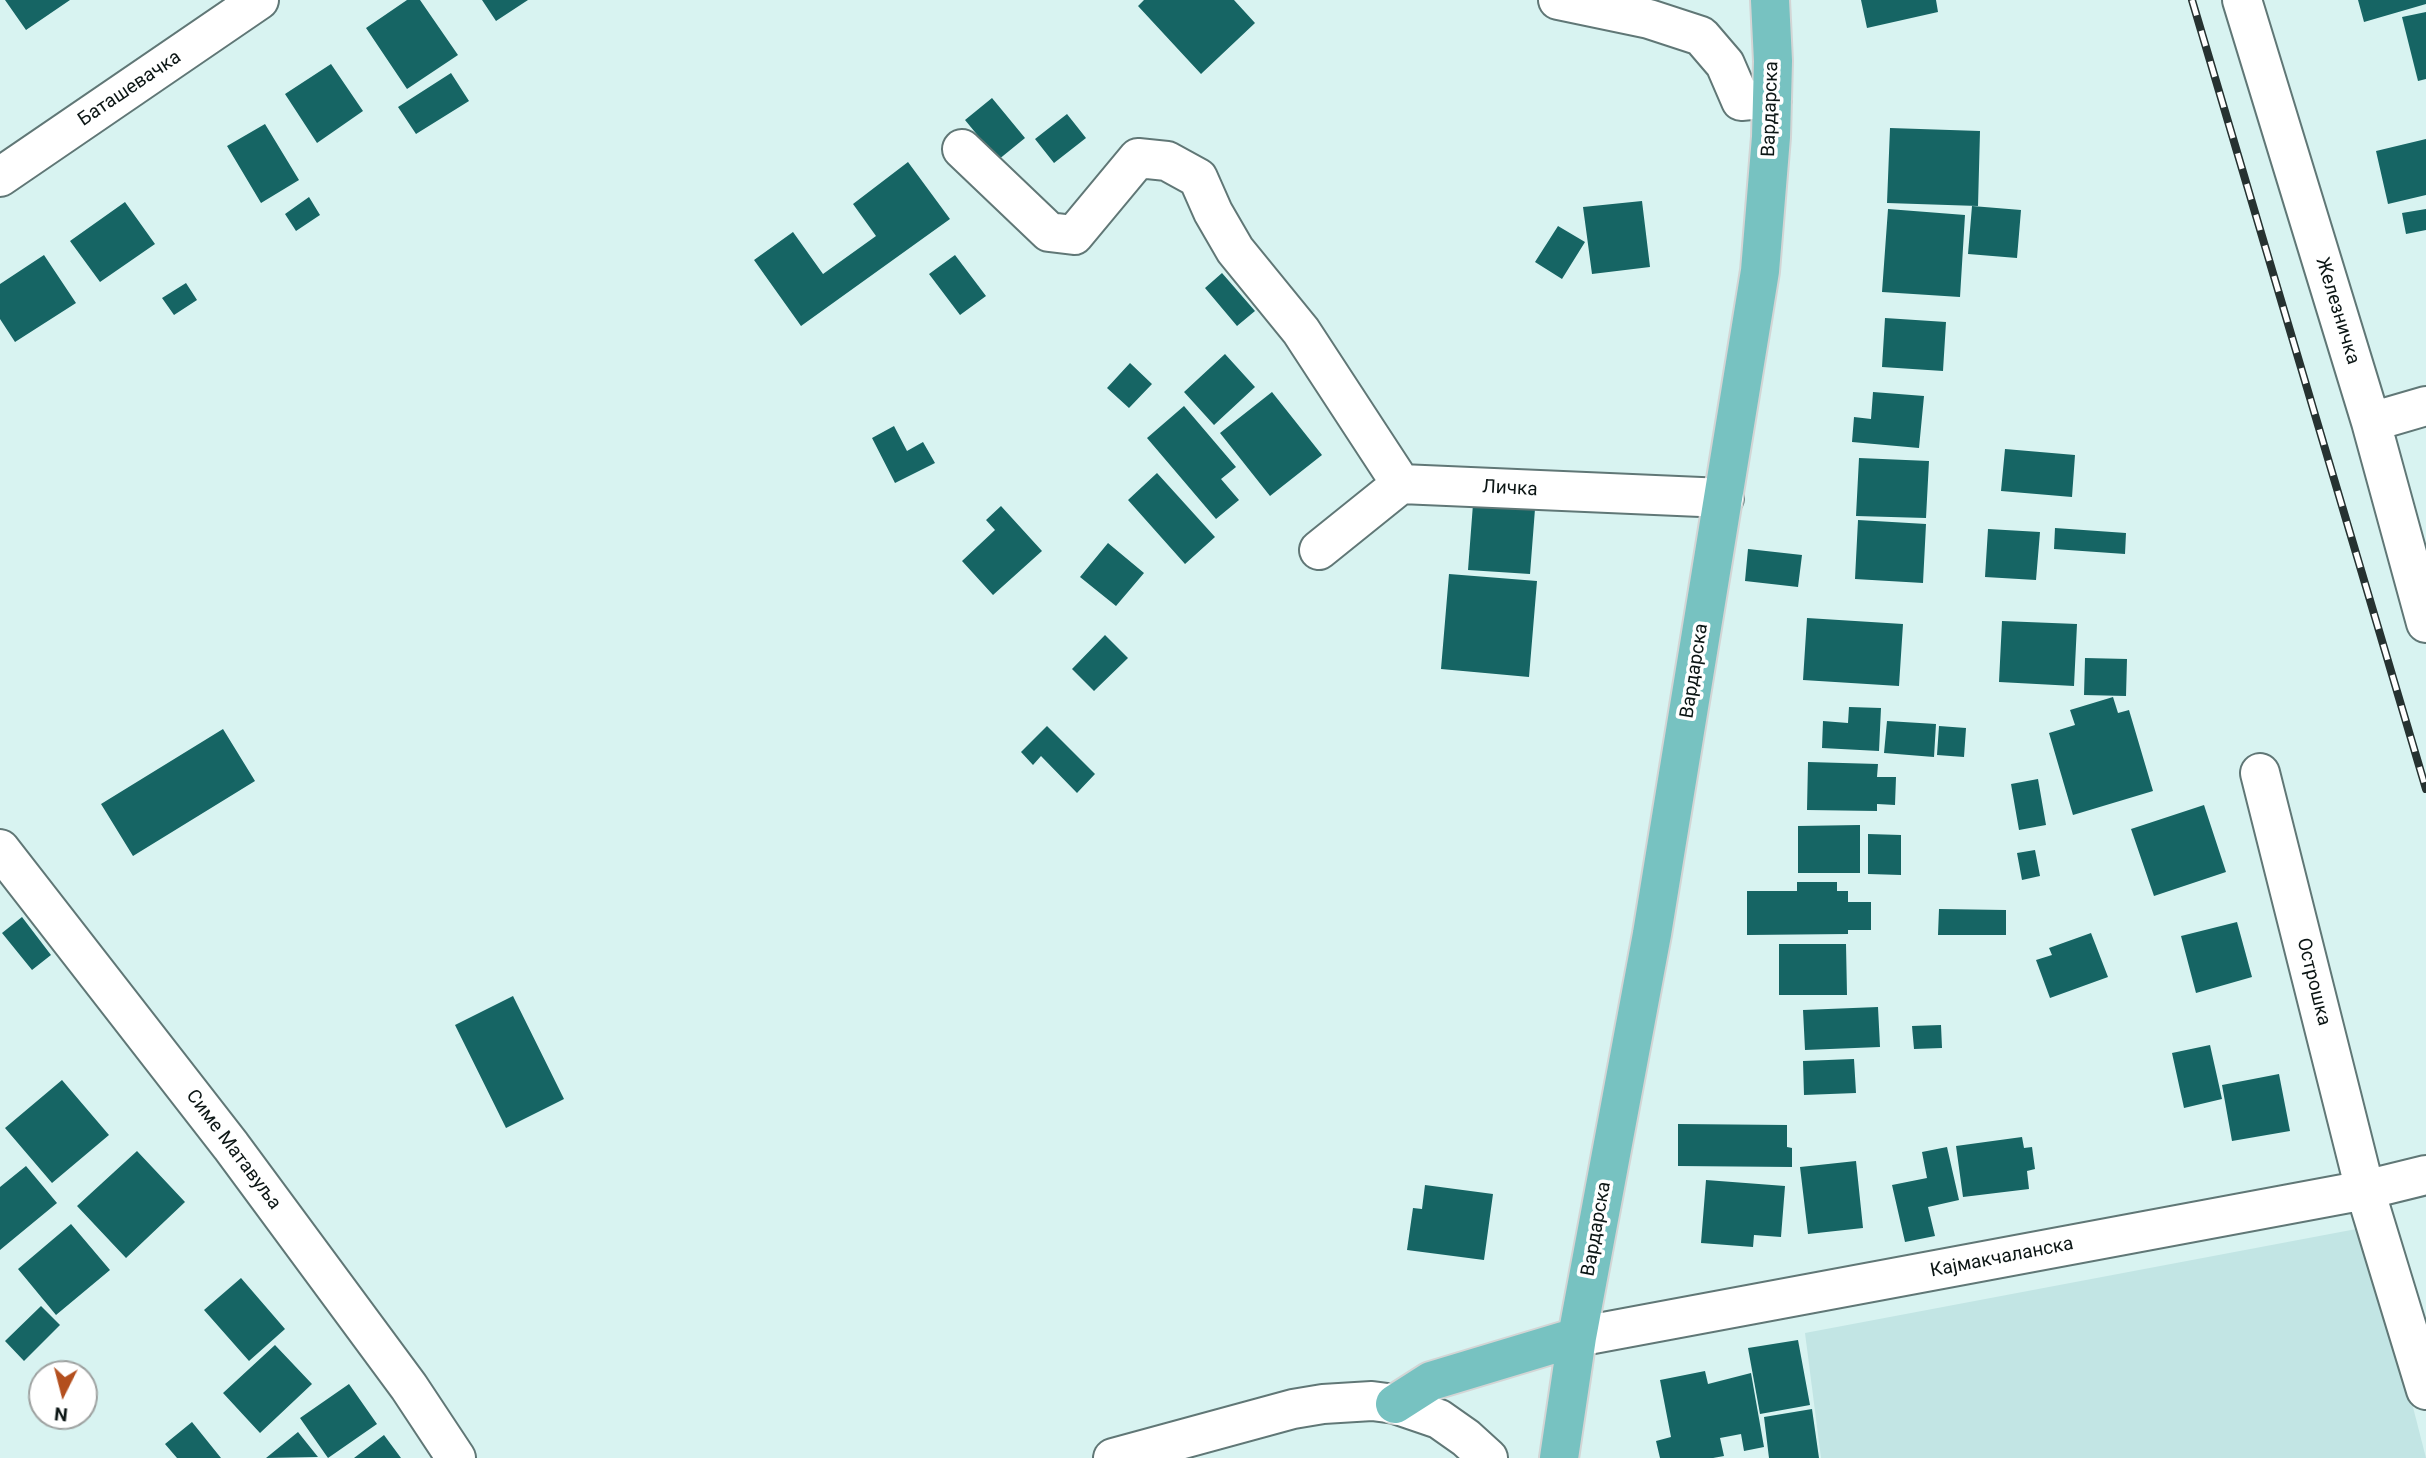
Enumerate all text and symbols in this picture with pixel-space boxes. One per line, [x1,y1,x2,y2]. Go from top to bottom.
street label: Баташевачка [74,46,186,132]
street label: Вардарска [1758,61,1784,157]
street label: Железничка [2310,255,2364,367]
street label: Личка [1482,476,1538,502]
street label: Вардарска [1676,622,1714,720]
street label: Острошка [2291,936,2335,1028]
street label: Симе Матавуља [181,1086,285,1214]
street label: Вардарска [1577,1180,1617,1278]
street label: Кајмакчаланска [1929,1233,2075,1283]
north arrow [28,1360,98,1430]
text: N [53,1402,69,1427]

